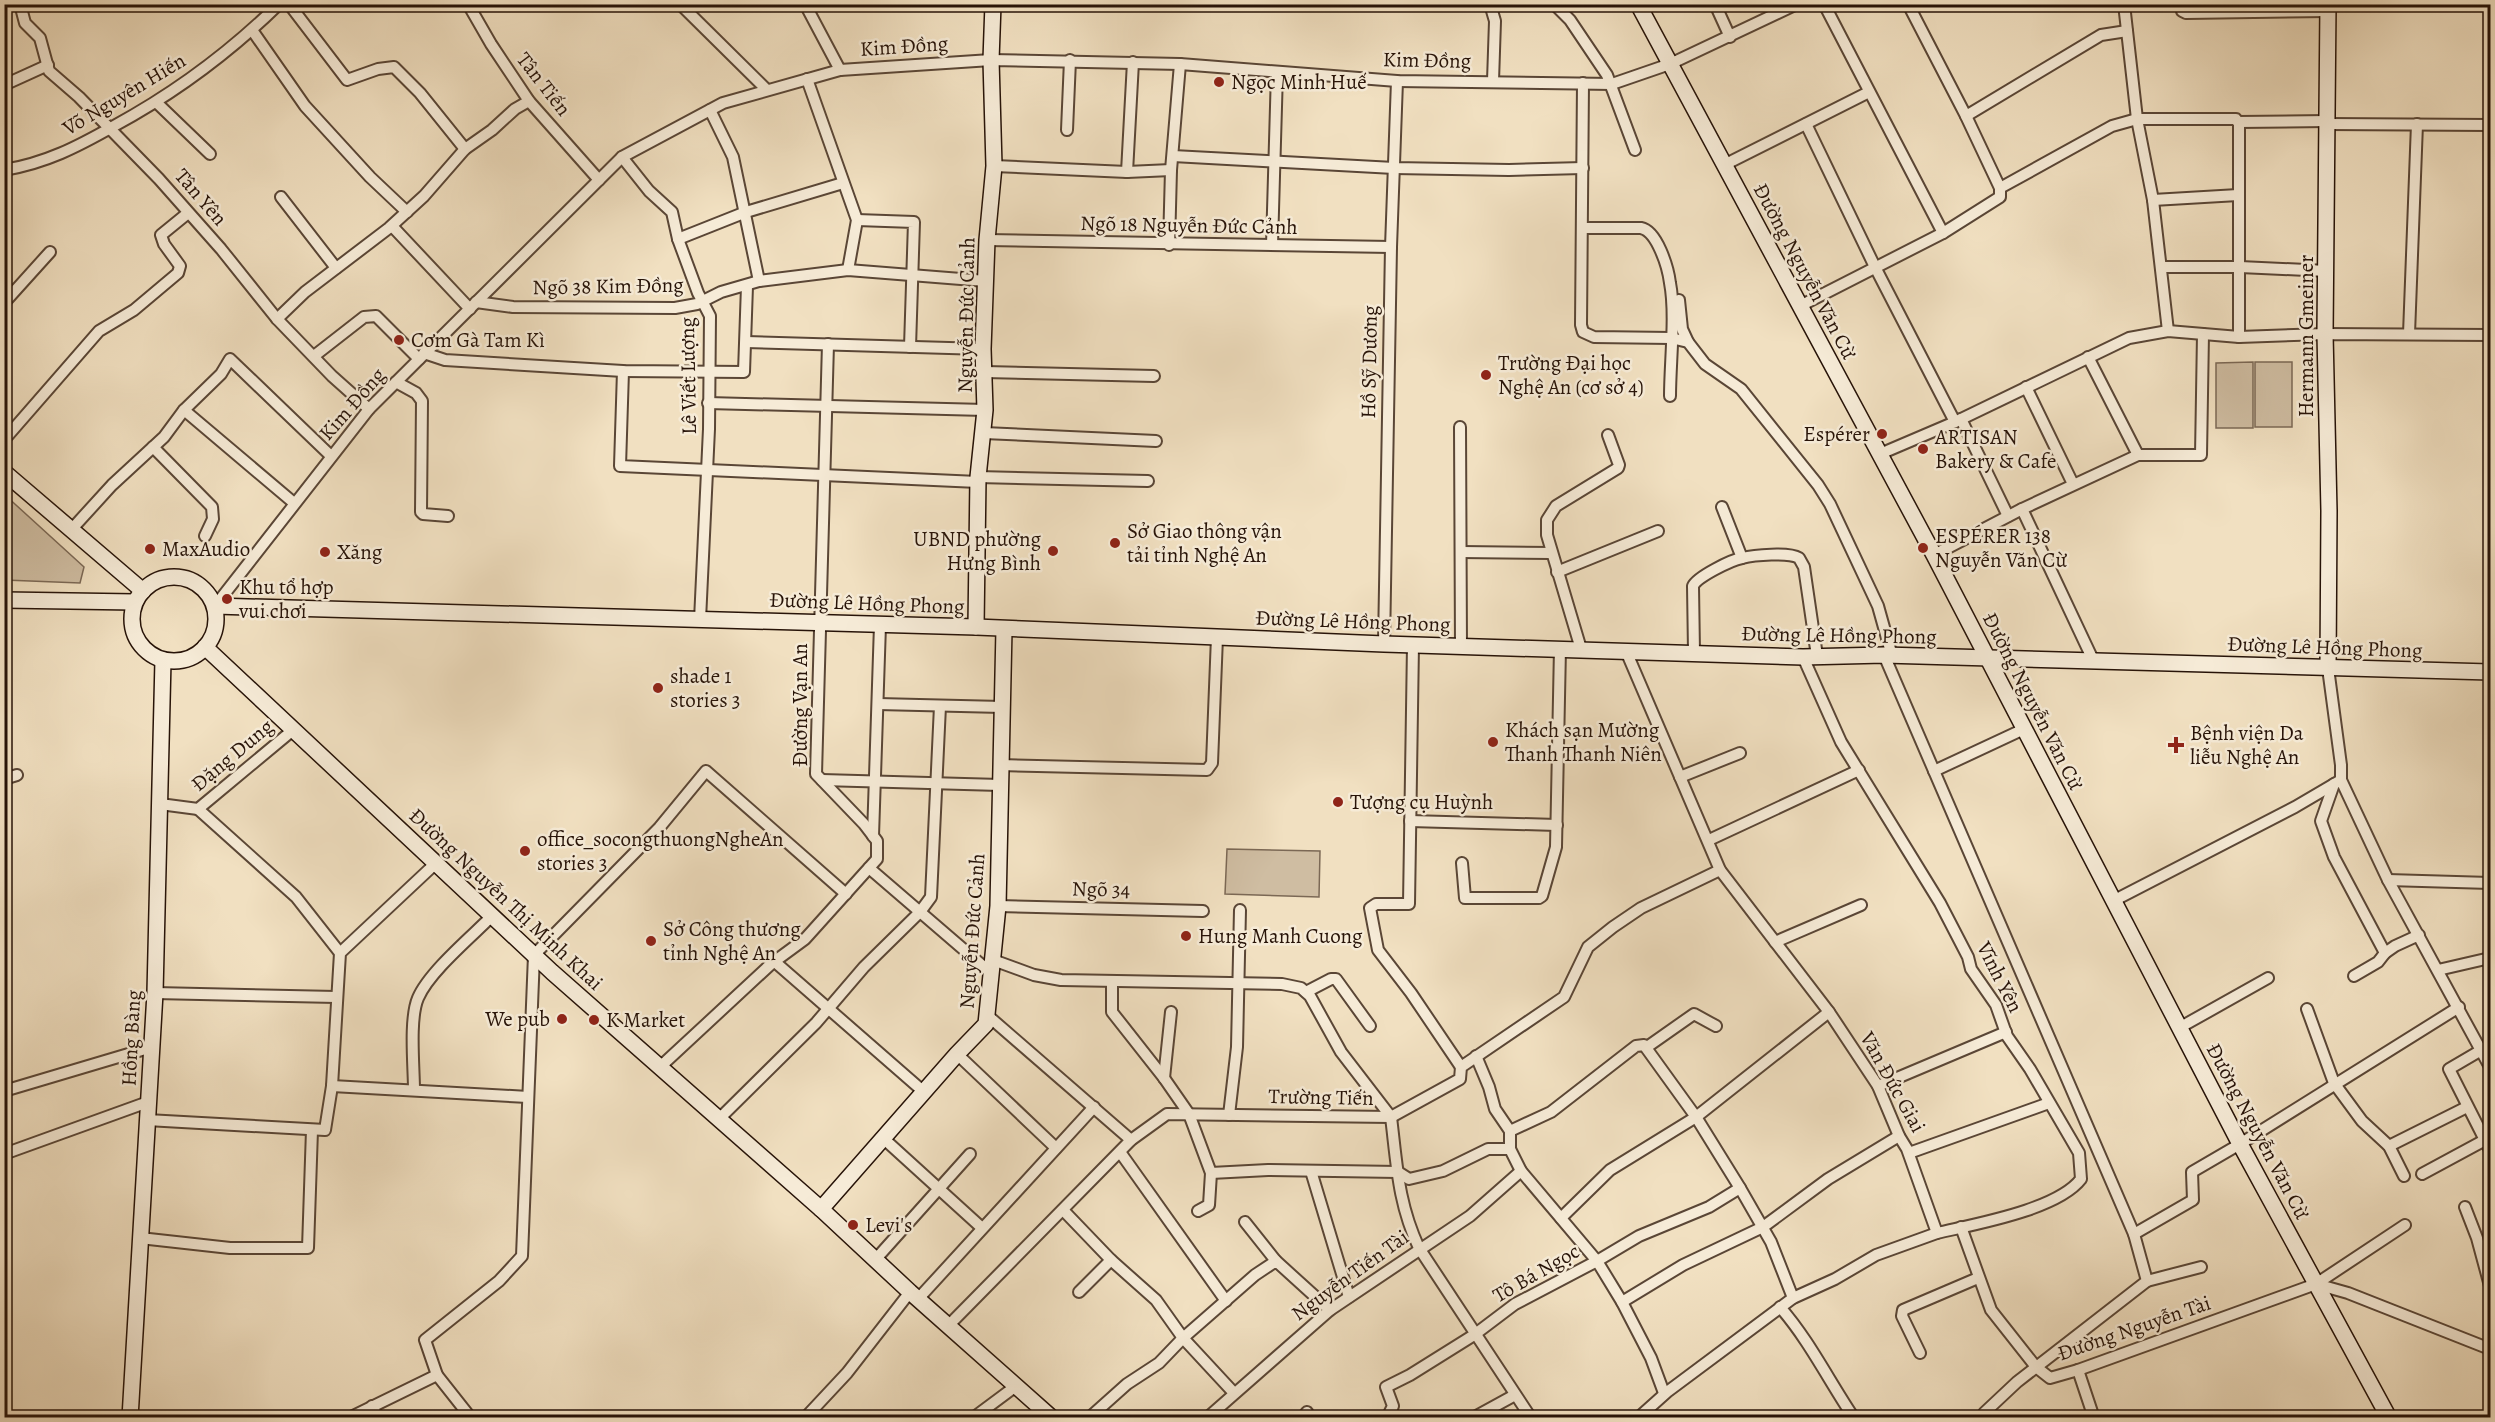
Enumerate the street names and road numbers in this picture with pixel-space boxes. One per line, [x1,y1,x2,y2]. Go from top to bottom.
street label: Kim Đồng [859,29,949,63]
street label: Kim Đồng [1383,45,1472,75]
street label: Võ Nguyên Hiến [56,46,191,142]
street label: Tân Tiến [510,46,578,122]
street label: Tân Yên [168,162,234,232]
street label: Đường Nguyễn Văn Cừ [1747,178,1863,364]
street label: Ngõ 18 Nguyễn Đức Cảnh [1080,209,1298,241]
street label: Nguyễn Đức Cảnh [951,237,981,393]
street label: Hermann Gmeiner [2292,255,2320,417]
street label: Ngõ 38 Kim Đồng [532,271,684,301]
street label: Hồ Sỹ Dương [1354,305,1384,419]
street label: Lê Viết Lượng [673,316,703,435]
street label: Kim Đồng [313,361,392,446]
street label: Đường Lê Hồng Phong [769,586,965,620]
street label: Đường Lê Hồng Phong [1255,604,1451,638]
street label: Đường Nguyễn Văn Cừ [1976,608,2090,795]
street label: Đường Lê Hồng Phong [1741,619,1937,651]
street label: Đường Lê Hồng Phong [2227,630,2423,664]
street label: Đường Vạn An [786,643,814,767]
street label: Đặng Dung [185,712,279,798]
street label: Đường Nguyễn Thị Minh Khai [403,802,609,996]
street label: Nguyễn Đức Cảnh [953,852,991,1010]
street label: Ngõ 34 [1072,874,1130,904]
street label: Vĩnh Yên [1970,936,2030,1017]
street label: Hồng Bàng [114,989,148,1087]
street label: Văn Đức Giai [1853,1026,1932,1138]
street label: Đường Nguyễn Văn Cừ [2200,1038,2316,1224]
street label: Trường Tiến [1268,1082,1374,1112]
street label: Nguyễn Tiến Tài [1286,1223,1414,1327]
street label: Tô Bá Ngọc [1487,1237,1585,1309]
street label: Đường Nguyễn Tài [2054,1289,2214,1367]

